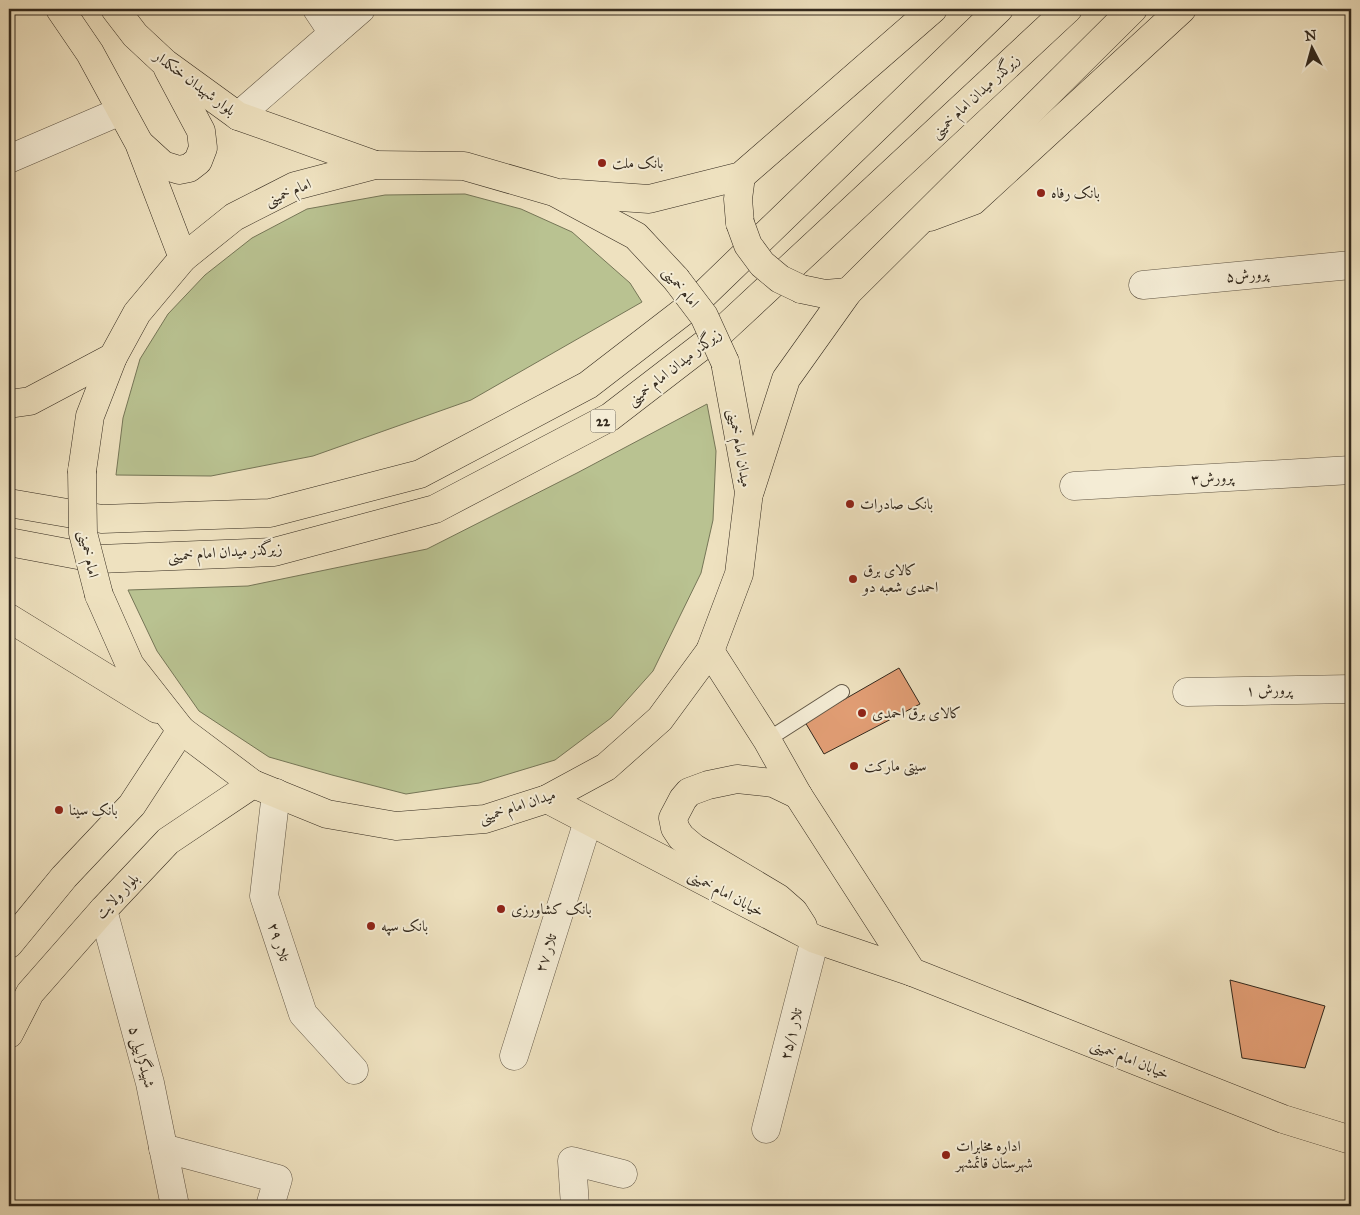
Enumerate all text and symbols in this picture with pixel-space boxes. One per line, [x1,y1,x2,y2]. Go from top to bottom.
north arrow [1288,22,1338,72]
text: N [1304,26,1318,45]
street label: بلوار شهیدان خنکدار [148,45,239,120]
street label: زیرگذر میدان امام خمینی [925,49,1026,145]
place label: بانک ملت [612,154,664,172]
marker: بانک ملت [596,157,608,169]
street label: امام خمینی [262,175,315,213]
place label: بانک رفاه [1051,184,1100,202]
marker: بانک رفاه [1035,187,1047,199]
street label: امام خمینی [656,263,703,314]
street label: پرورش۵ [1225,264,1271,287]
street label: زیرگذر میدان امام خمینی [622,323,727,413]
street label: میدان امام خمینی [720,407,756,490]
road number: 22 [590,410,616,432]
street label: پرورش۳ [1190,468,1235,489]
place label: بانک صادرات [860,495,933,513]
marker: بانک صادرات [844,498,856,510]
street label: امام خمینی [71,529,103,580]
street label: زیرگذر میدان امام خمینی [167,537,283,569]
place label: کالای برق احمدی شعبه دو [861,561,938,596]
marker: کالای برق احمدی شعبه دو [847,573,859,585]
street label: پرورش ۱ [1246,681,1294,700]
place label: کالای برق احمدی [872,704,961,722]
marker: کالای برق احمدی [856,707,868,719]
place label: سیتی مارکت [864,757,927,777]
marker: سیتی مارکت [848,760,860,772]
street label: میدان امام خمینی [476,785,559,831]
place label: بانک سینا [69,801,118,819]
marker: بانک سینا [53,804,65,816]
street label: خیابان امام خمینی [683,866,767,924]
street label: بلوار ولایت [91,869,143,923]
place label: بانک کشاورزی [511,900,592,918]
marker: بانک کشاورزی [495,903,507,915]
place label: بانک سپه [381,917,428,936]
street label: تلار ۲۹ [264,920,294,964]
marker: بانک سپه [365,920,377,932]
street label: تلار ۲۷ [531,931,561,975]
street label: تلار ۲۵/۱ [776,1006,806,1062]
street label: شهیدگراییلی ۵ [123,1024,160,1090]
street label: خیابان امام خمینی [1087,1035,1172,1087]
place label: اداره مخابرات شهرستان قائمشهر [954,1137,1033,1173]
marker: اداره مخابرات شهرستان قائمشهر [940,1149,952,1161]

